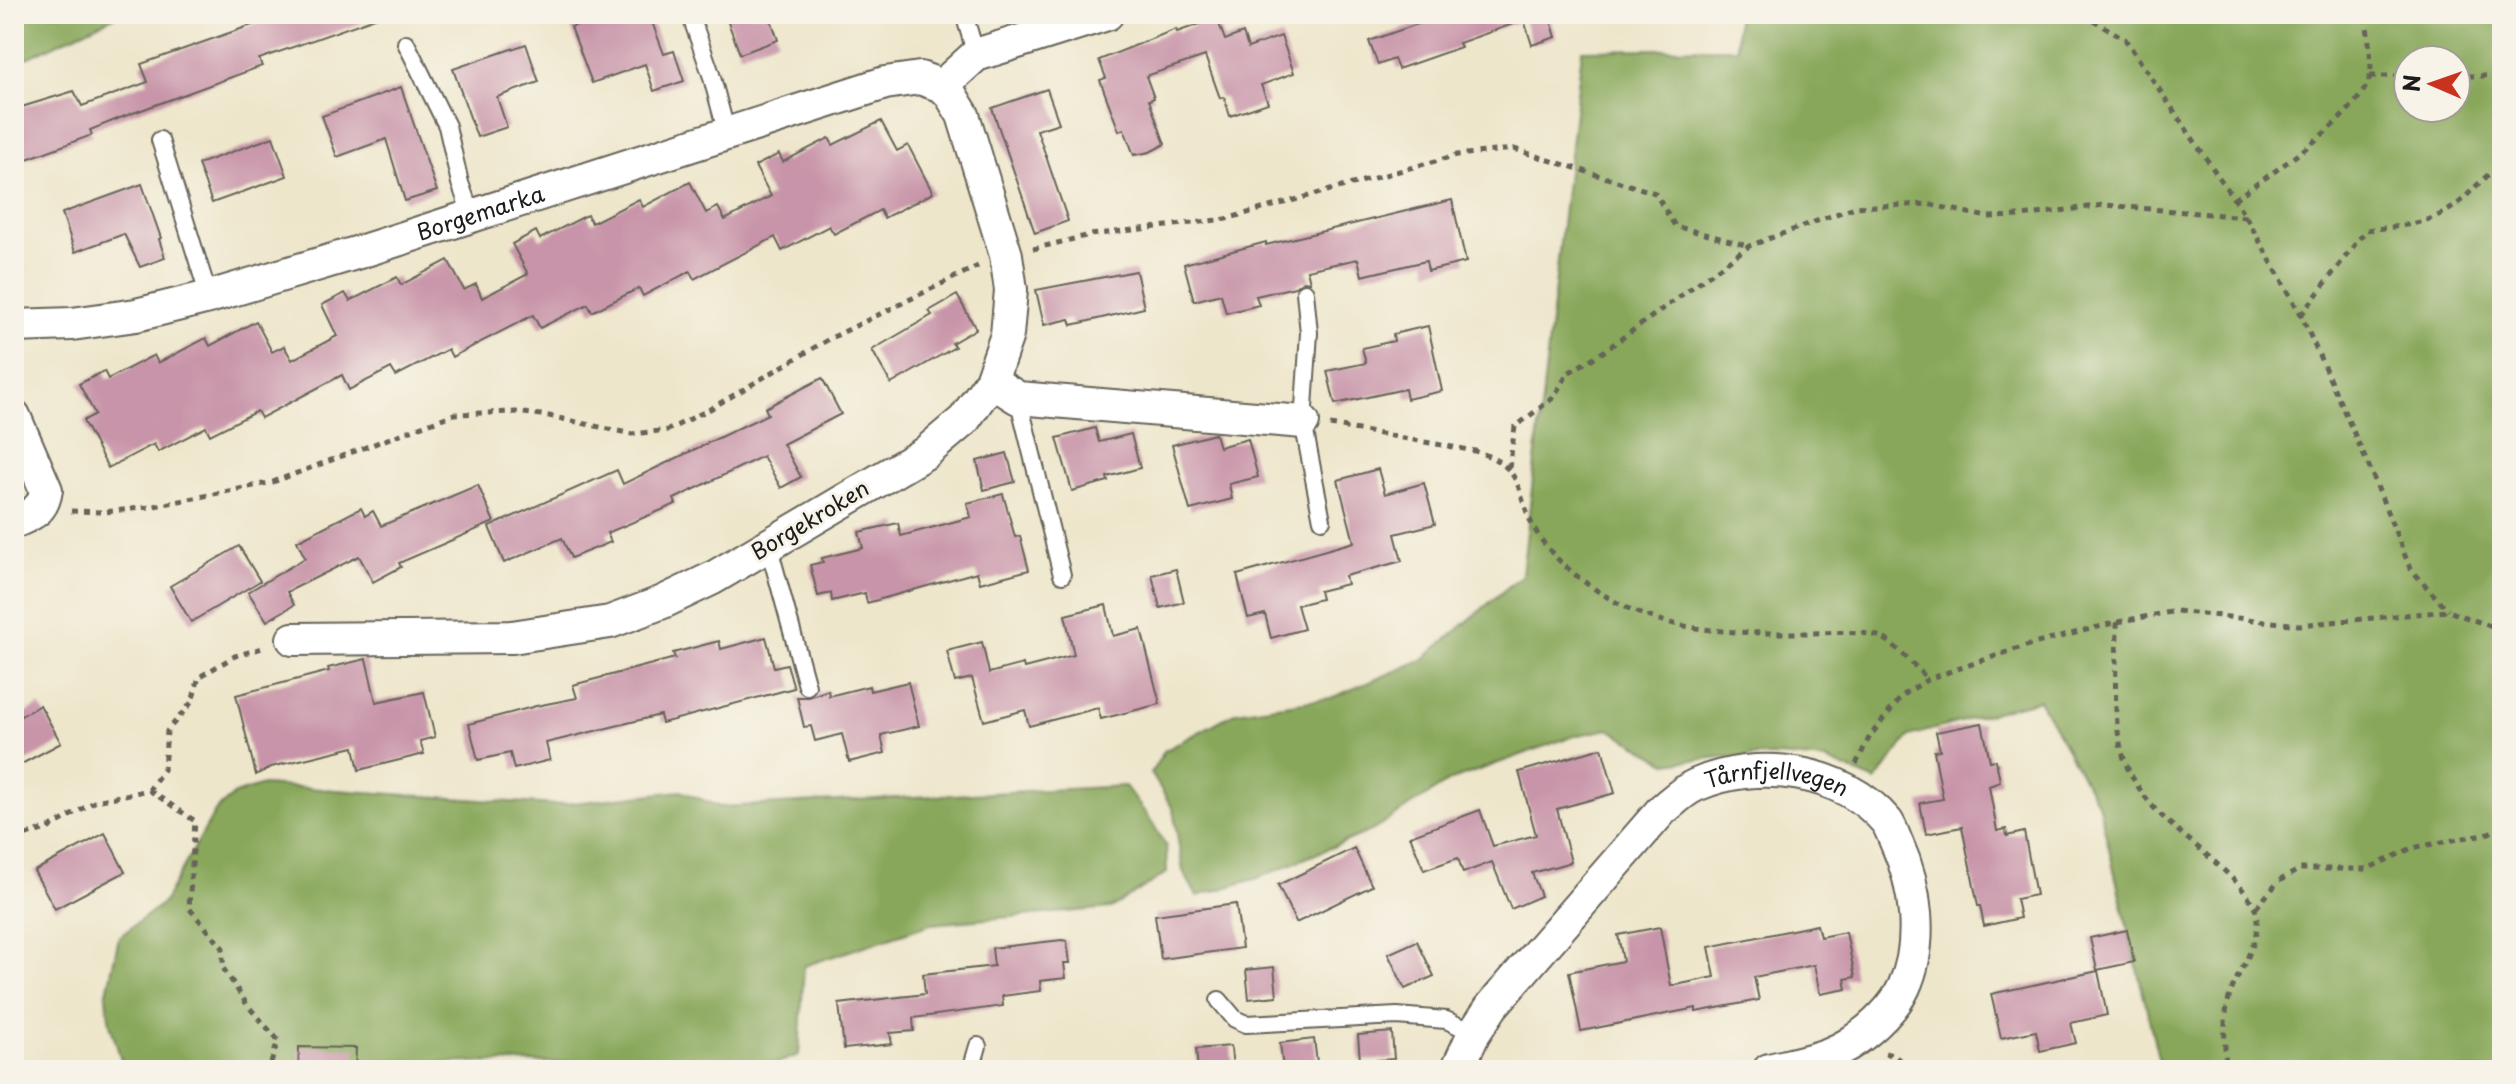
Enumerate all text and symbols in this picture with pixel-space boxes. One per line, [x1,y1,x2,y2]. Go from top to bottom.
north arrow [2392,44,2472,124]
text: N [2394,74,2427,93]
street label: Borgemarka [412,176,548,248]
street label: Borgekroken [744,470,874,567]
street label: Tårnfjellvegen [1700,753,1855,803]

